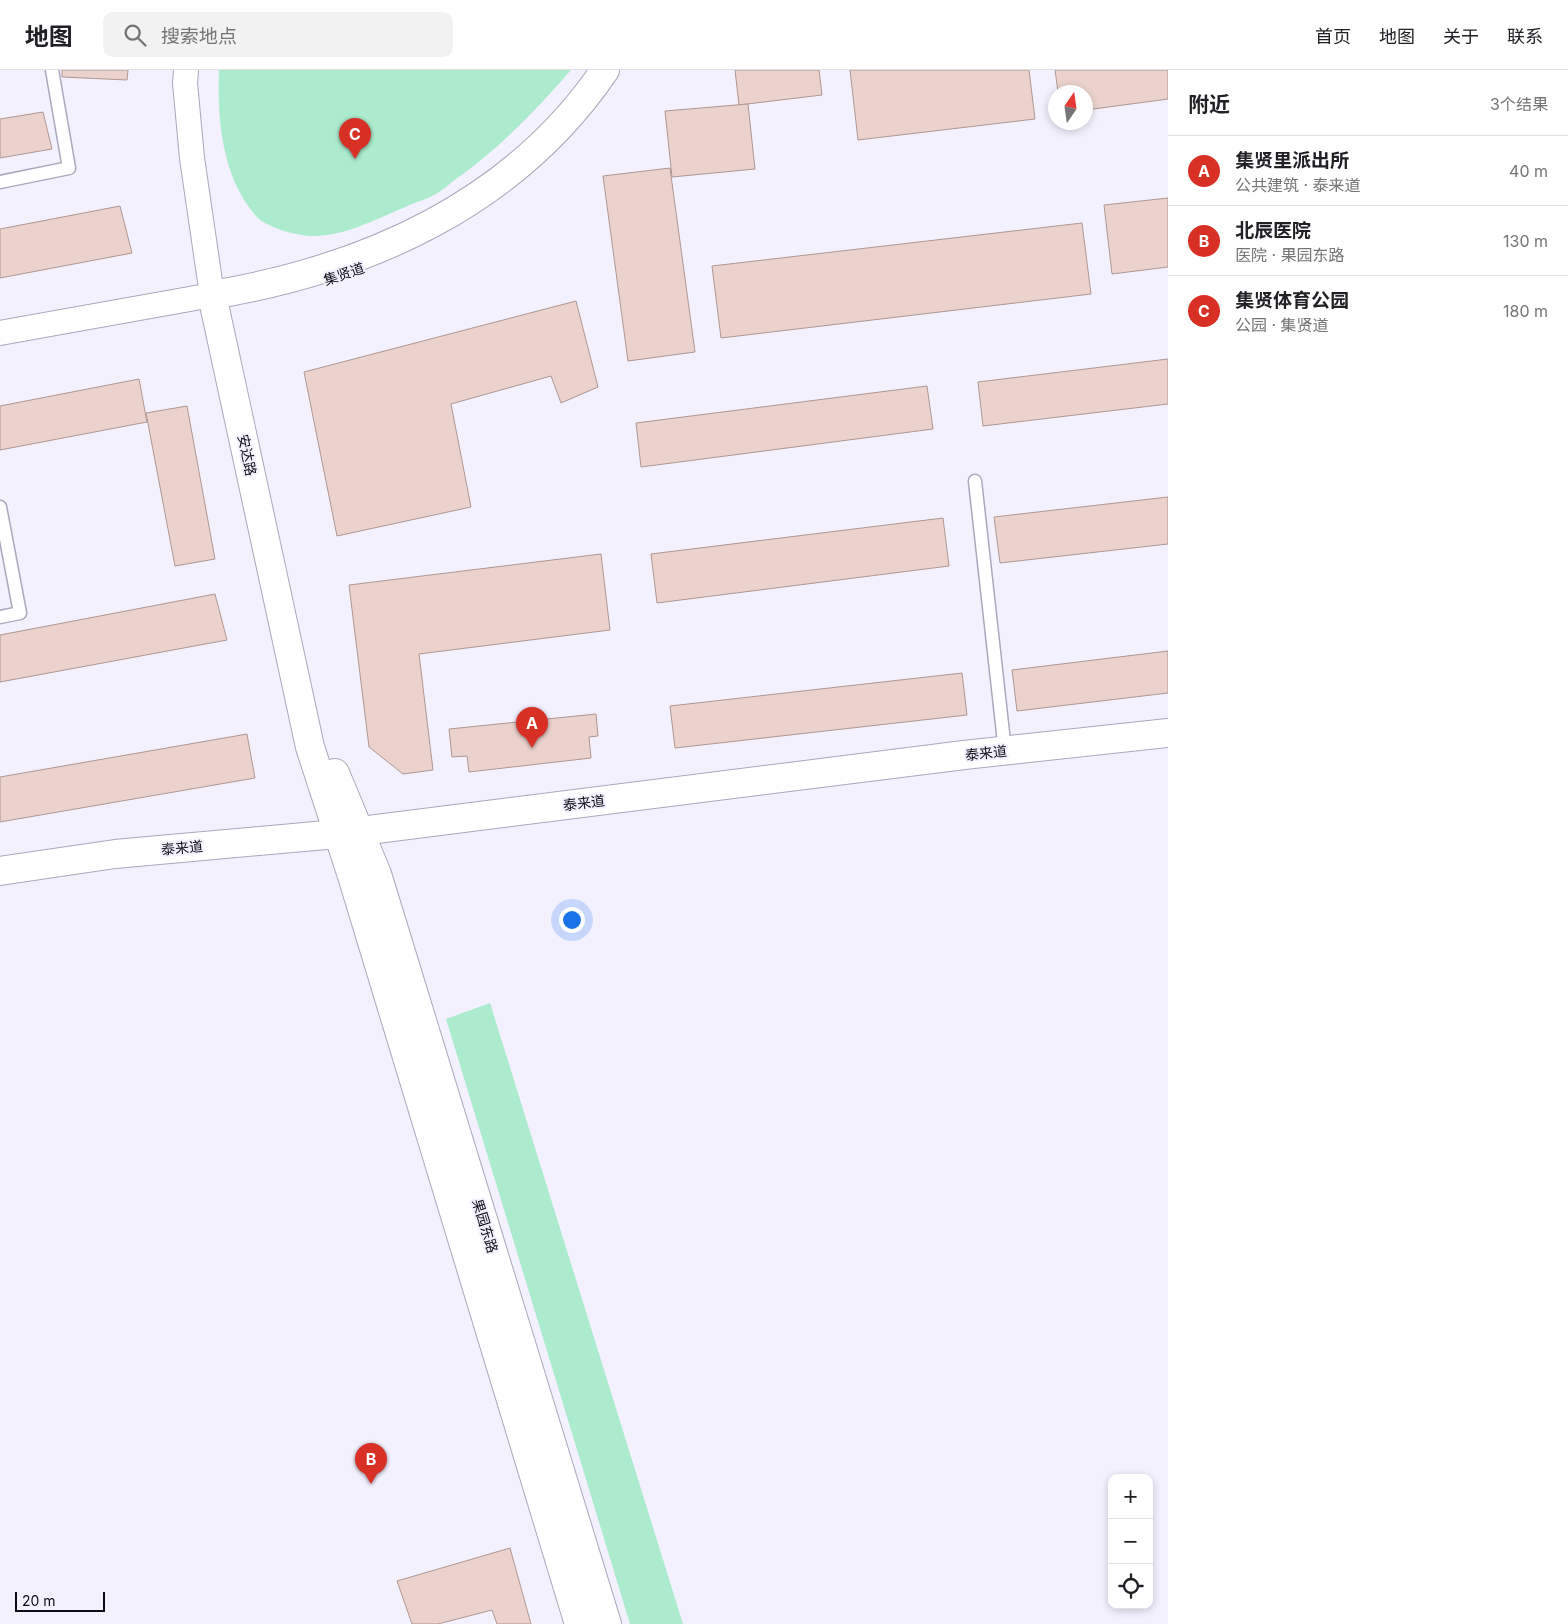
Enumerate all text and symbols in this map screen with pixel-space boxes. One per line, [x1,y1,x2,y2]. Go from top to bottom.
search box [103,12,453,57]
icon: search [121,21,149,49]
text: 地图 [25,22,73,51]
text: 搜索地点 [161,25,237,48]
text: 首页 [1315,26,1351,47]
text: 地图 [1379,26,1415,47]
text: 关于 [1443,26,1479,47]
text: 联系 [1507,26,1543,47]
north arrow [1048,85,1093,130]
text: 附近 [1188,92,1230,117]
text: 3个结果 [1490,94,1548,114]
pin: C [339,118,371,159]
text: 集贤里派出所 [1235,149,1349,172]
text: A [1198,161,1210,181]
text: 40 m [1509,161,1548,181]
text: 公共建筑 · 泰来道 [1235,175,1361,195]
text: 北辰医院 [1235,219,1311,242]
text: B [1199,231,1209,251]
text: 130 m [1503,231,1548,251]
text: 医院 · 果园东路 [1235,245,1345,265]
street label: 集贤道 [321,259,366,288]
text: 集贤体育公园 [1235,289,1349,312]
text: C [1198,301,1210,321]
text: 180 m [1503,301,1548,321]
text: 公园 · 集贤道 [1235,315,1329,335]
street label: 安达路 [235,433,260,477]
pin: A [516,707,548,748]
street label: 泰来道 [964,742,1008,763]
street label: 泰来道 [562,792,606,813]
street label: 泰来道 [160,837,204,858]
your location [559,907,585,933]
street label: 果园东路 [469,1197,502,1255]
pin: B [355,1443,387,1484]
map controls [1108,1474,1153,1609]
button: + [1108,1474,1153,1519]
button: − [1108,1519,1153,1564]
button: locate [1108,1564,1153,1609]
scale bar [15,1589,105,1612]
text: 20 m [22,1592,56,1609]

